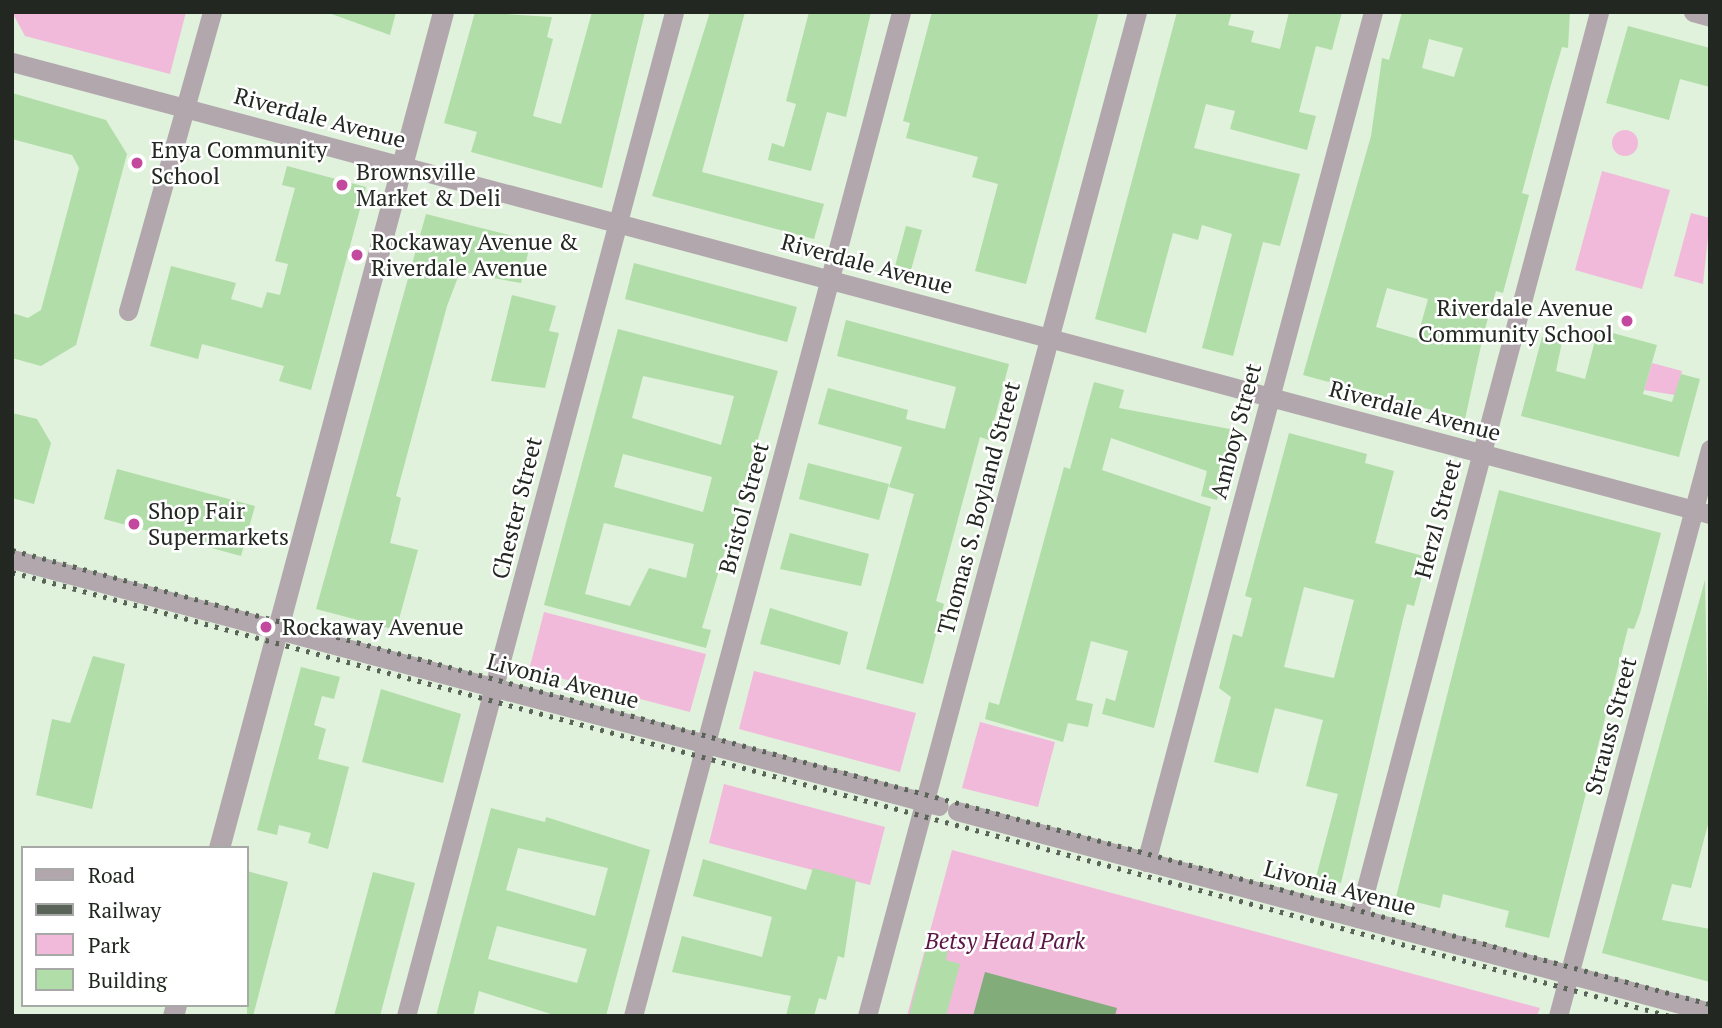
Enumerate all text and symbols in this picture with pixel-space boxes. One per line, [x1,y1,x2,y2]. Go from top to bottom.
street label: Riverdale Avenue [231,82,409,154]
place label: Enya Community School [151,136,327,190]
marker: Enya Community School [129,155,145,171]
place label: Brownsville Market & Deli [356,158,501,212]
marker: Brownsville Market & Deli [334,177,350,193]
place label: Rockaway Avenue & Riverdale Avenue [371,228,579,282]
street label: Riverdale Avenue [778,228,956,300]
marker: Rockaway Avenue & Riverdale Avenue [349,247,365,263]
place label: Riverdale Avenue Community School [1418,294,1613,348]
marker: Riverdale Avenue Community School [1619,313,1635,329]
street label: Amboy Street [1205,360,1267,502]
street label: Riverdale Avenue [1326,375,1504,447]
street label: Thomas S. Boyland Street [932,378,1026,638]
street label: Chester Street [486,434,548,582]
street label: Bristol Street [713,439,775,577]
street label: Herzl Street [1409,456,1467,582]
place label: Shop Fair Supermarkets [148,497,289,551]
marker: Shop Fair Supermarkets [126,516,142,532]
place label: Rockaway Avenue [282,613,464,641]
marker: Rockaway Avenue [256,617,276,637]
street label: Livonia Avenue [484,647,642,715]
street label: Strauss Street [1579,654,1643,798]
legend [21,846,248,1007]
street label: Livonia Avenue [1261,854,1419,922]
text: Road [88,861,135,889]
text: Railway [88,896,161,924]
park label: Betsy Head Park [925,927,1085,955]
text: Park [88,931,130,959]
text: Building [88,966,167,994]

